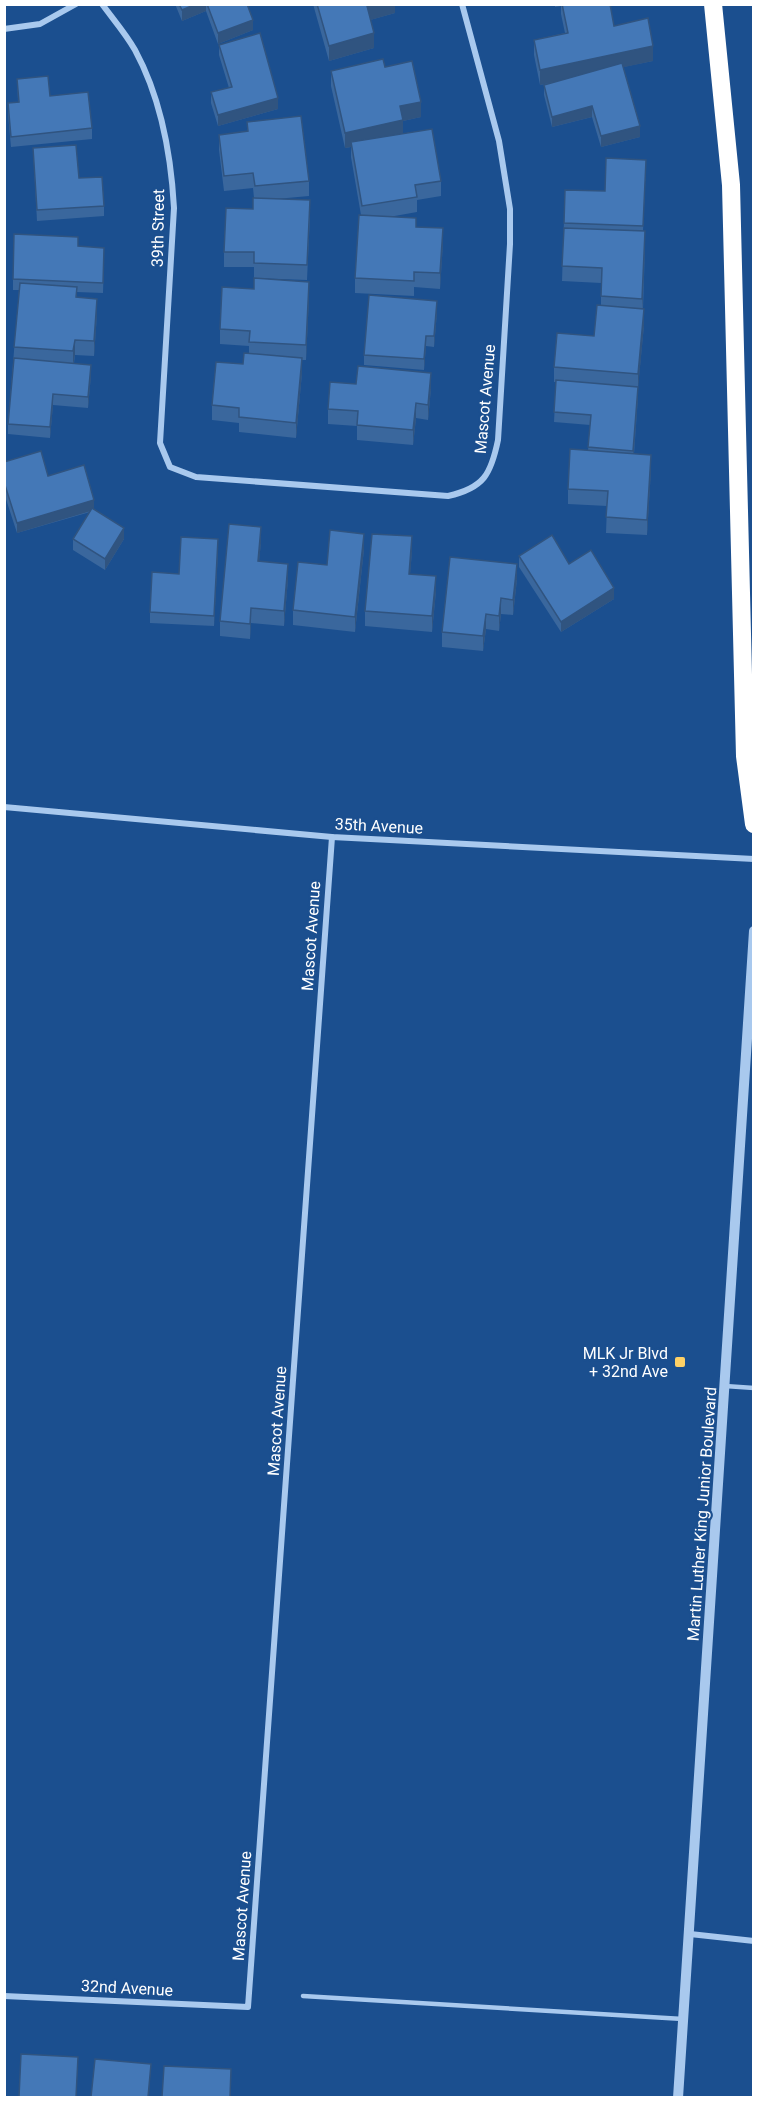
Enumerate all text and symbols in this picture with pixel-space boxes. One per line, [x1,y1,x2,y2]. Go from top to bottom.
street label: 39th Street [148,189,168,267]
street label: Mascot Avenue [471,343,499,455]
street label: 35th Avenue [334,814,424,838]
street label: Mascot Avenue [298,880,324,992]
place label: MLK Jr Blvd + 32nd Ave [583,1344,668,1381]
marker: MLK Jr Blvd + 32nd Ave [673,1355,687,1369]
street label: Mascot Avenue [264,1365,290,1477]
street label: Martin Luther King Junior Boulevard [684,1386,720,1642]
street label: Mascot Avenue [229,1850,255,1962]
street label: 32nd Avenue [80,1976,174,2000]

